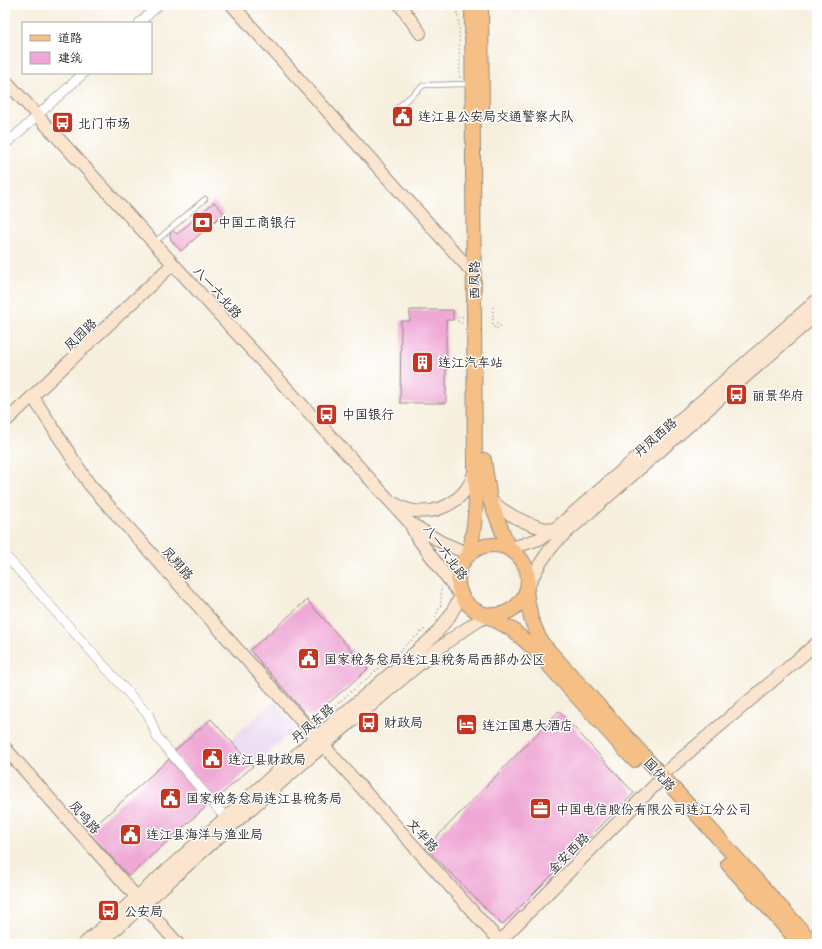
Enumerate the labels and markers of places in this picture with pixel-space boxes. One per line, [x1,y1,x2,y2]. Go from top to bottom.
public building icon: 连江县公安局交通警察大队 [389,103,415,129]
place label: 连江县公安局交通警察大队 [418,107,574,125]
bus stop icon: 北门市场 [49,110,75,136]
place label: 北门市场 [78,114,130,132]
bank icon: 中国工商银行 [190,209,216,235]
place label: 中国工商银行 [218,213,296,231]
building icon: 连江汽车站 [410,349,436,375]
place label: 连江汽车站 [438,353,503,371]
bus stop icon: 丽景华府 [723,382,749,408]
place label: 丽景华府 [752,386,804,404]
bus stop icon: 中国银行 [313,401,339,427]
place label: 中国银行 [342,405,394,423]
public building icon: 国家税务总局连江县税务局西部办公区 [296,646,322,672]
place label: 国家税务总局连江县税务局西部办公区 [324,650,545,668]
bus stop icon: 财政局 [356,709,382,735]
hotel icon: 连江国惠大酒店 [454,712,480,738]
place label: 财政局 [384,713,423,731]
place label: 连江国惠大酒店 [482,716,573,734]
public building icon: 连江县财政局 [200,746,226,772]
place label: 连江县财政局 [228,750,306,768]
public building icon: 国家税务总局连江县税务局 [158,785,184,811]
place label: 国家税务总局连江县税务局 [186,789,342,807]
office icon: 中国电信股份有限公司连江分公司 [528,796,554,822]
place label: 中国电信股份有限公司连江分公司 [556,800,751,818]
public building icon: 连江县海洋与渔业局 [118,821,144,847]
place label: 连江县海洋与渔业局 [146,825,263,843]
bus stop icon: 公安局 [95,898,121,924]
place label: 公安局 [124,902,163,920]

